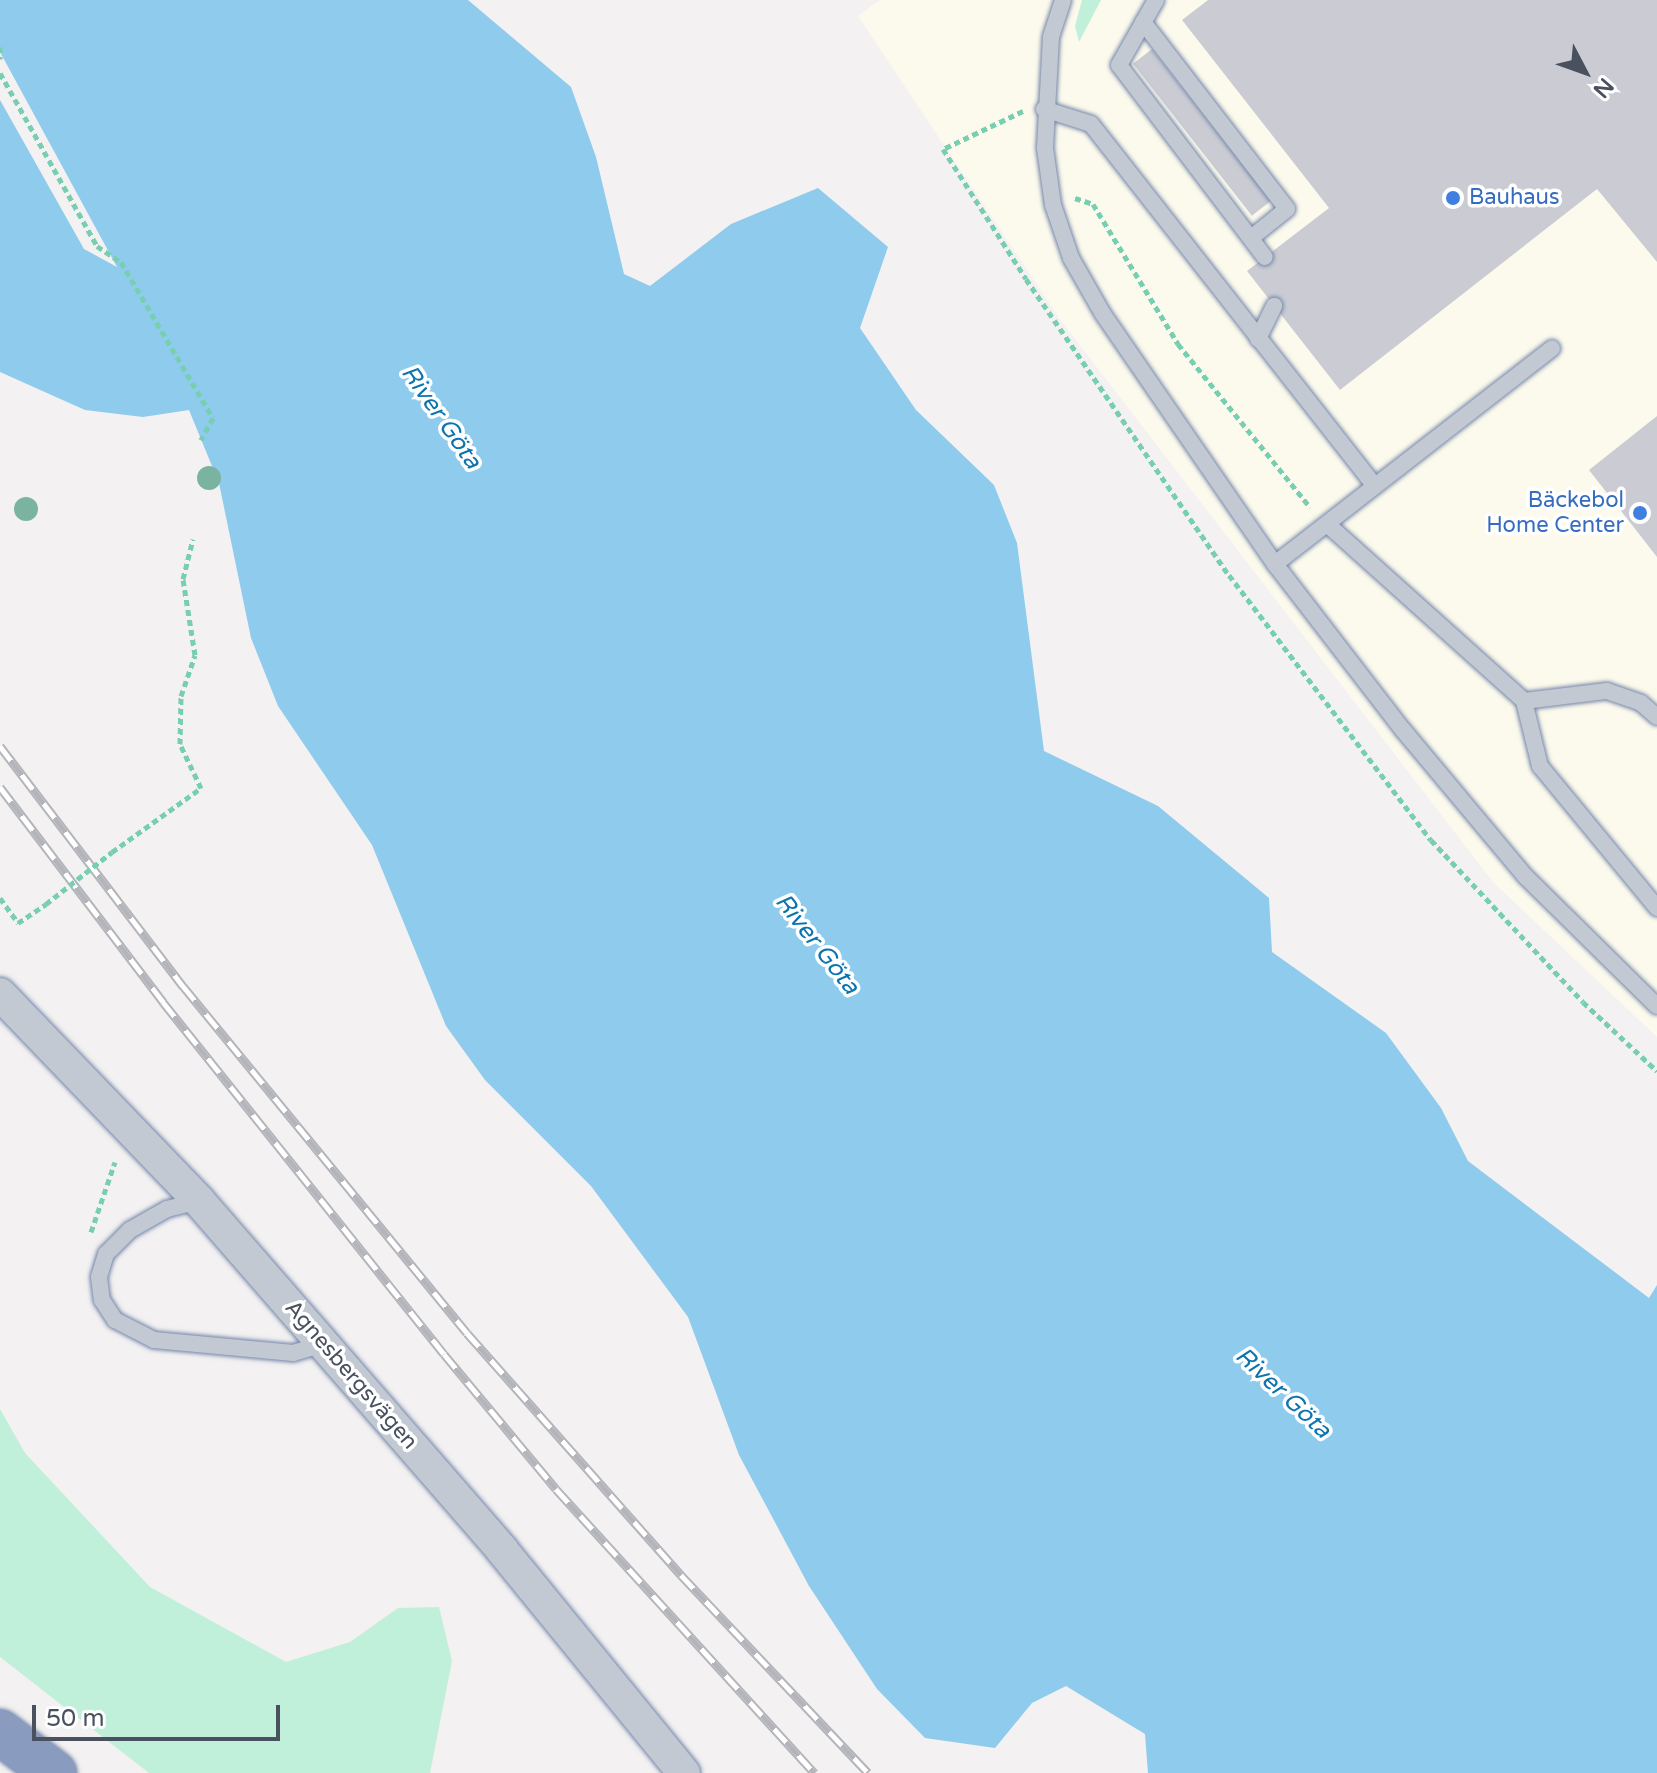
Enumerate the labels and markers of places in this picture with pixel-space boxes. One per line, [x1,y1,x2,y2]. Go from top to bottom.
place label: Bauhaus [1469,185,1560,211]
marker: Bauhaus [1444,189,1462,207]
place label: Bäckebol Home Center [1486,487,1624,538]
marker: Bäckebol Home Center [1631,504,1649,522]

